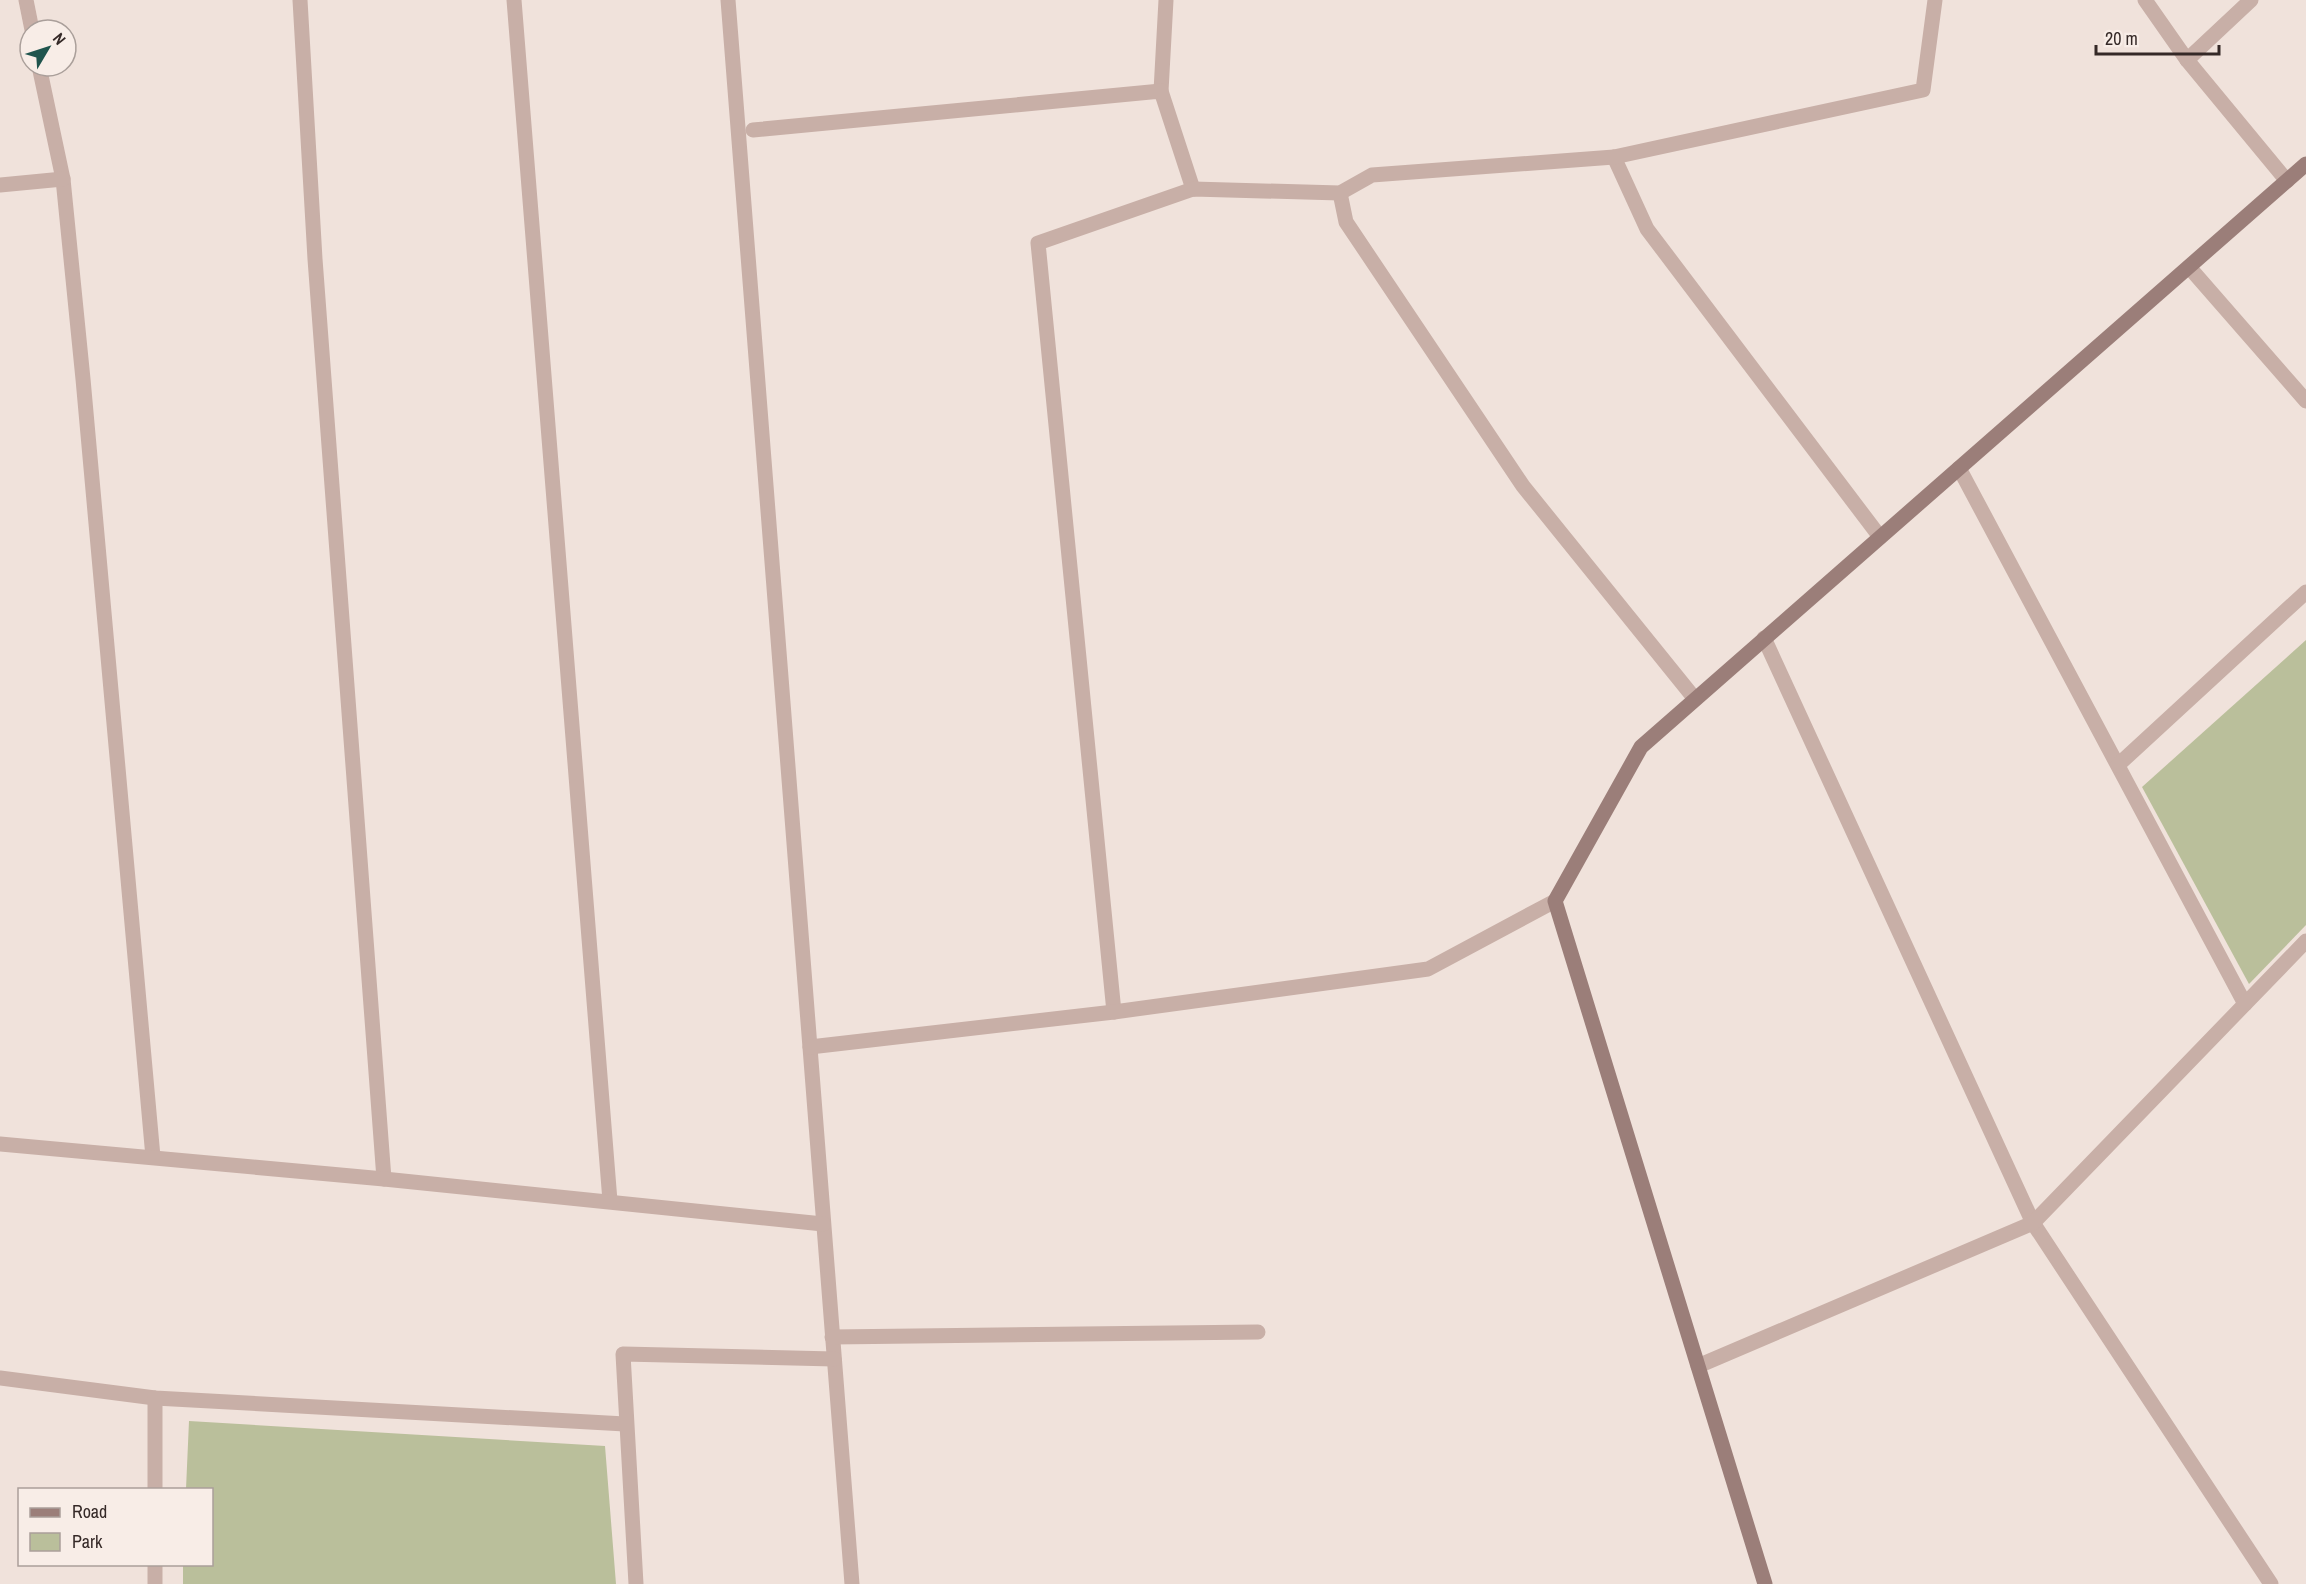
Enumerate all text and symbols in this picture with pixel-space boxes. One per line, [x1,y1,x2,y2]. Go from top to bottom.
north arrow [18,18,78,78]
scale bar [2096,18,2219,56]
text: 20 m [2105,26,2138,51]
text: N [48,28,71,49]
legend [18,1488,213,1566]
text: Road [72,1499,107,1524]
text: Park [72,1529,103,1554]

